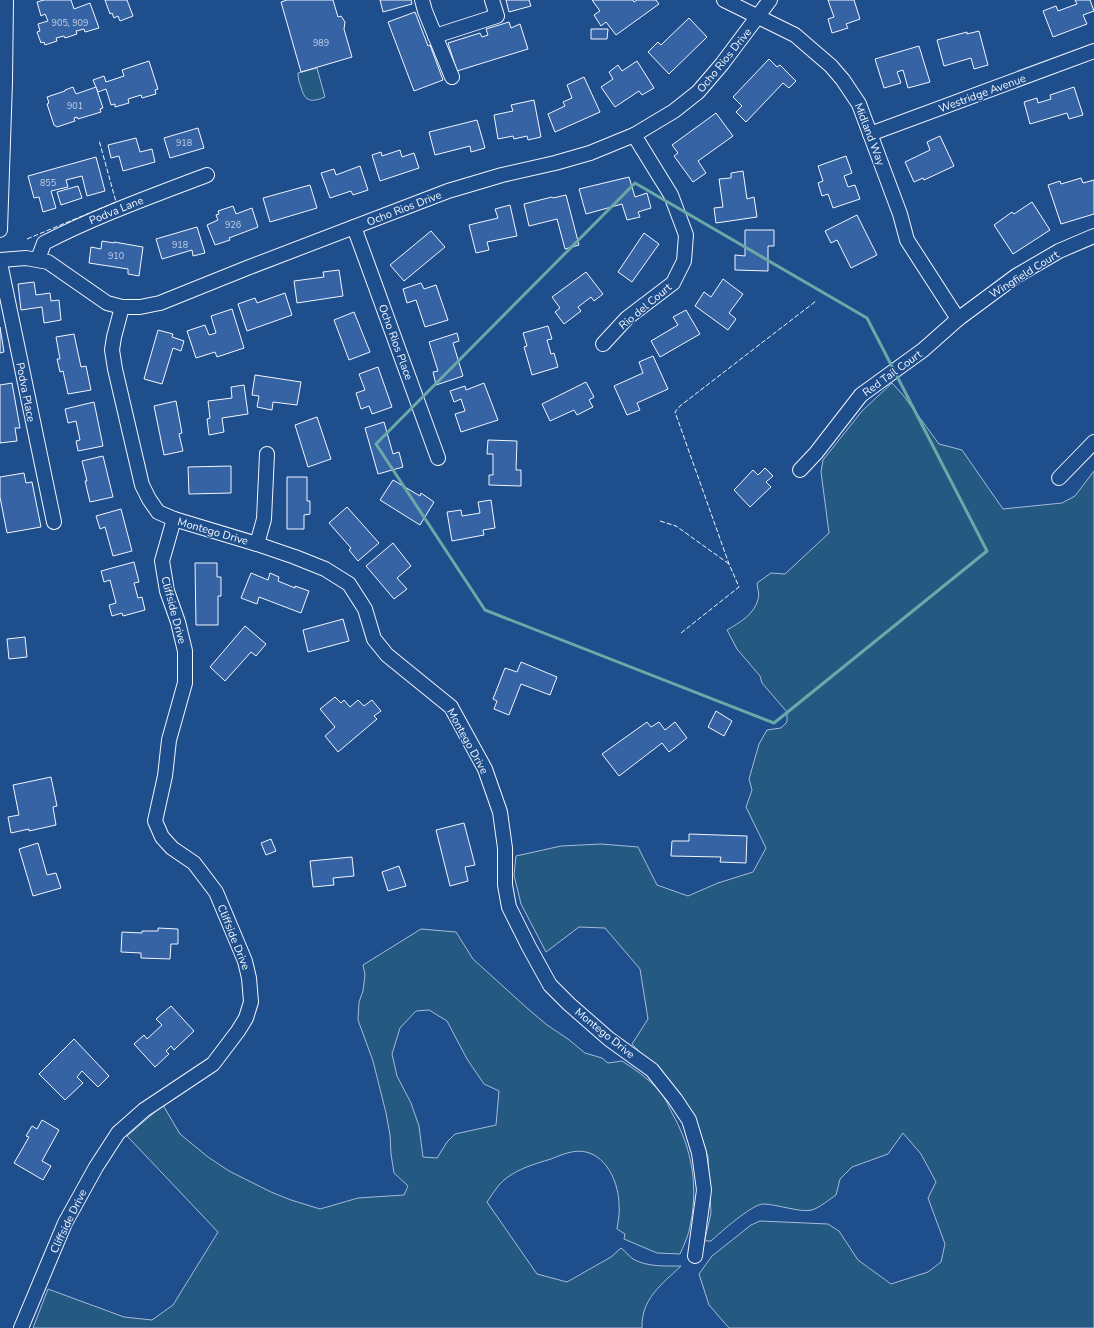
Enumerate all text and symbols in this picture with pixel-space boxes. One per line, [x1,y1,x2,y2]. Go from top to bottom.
house number: 905, 909 [52,17,88,29]
street label: Ocho Rios Drive [694,25,755,96]
house number: 989 [313,37,329,49]
street label: Westridge Avenue [936,71,1028,116]
house number: 901 [67,100,83,112]
street label: Midland Way [851,101,888,168]
house number: 918 [176,137,192,149]
house number: 855 [40,177,56,189]
street label: Ocho Rios Drive [365,187,444,230]
street label: Podva Lane [87,193,146,228]
house number: 926 [225,219,241,231]
house number: 918 [172,239,188,251]
street label: Wingfield Court [987,247,1062,302]
house number: 910 [108,250,124,262]
street label: Rio del Court [616,280,675,333]
street label: Ocho Rios Place [375,302,416,382]
street label: Red Tail Court [860,347,925,400]
street label: Podva Place [12,361,39,423]
street label: Montego Drive [176,514,250,549]
street label: Cliffside Drive [157,575,190,646]
street label: Montego Drive [443,706,492,777]
street label: Cliffside Drive [214,902,254,972]
street label: Montego Drive [572,1005,638,1062]
street label: Cliffside Drive [47,1187,90,1256]

